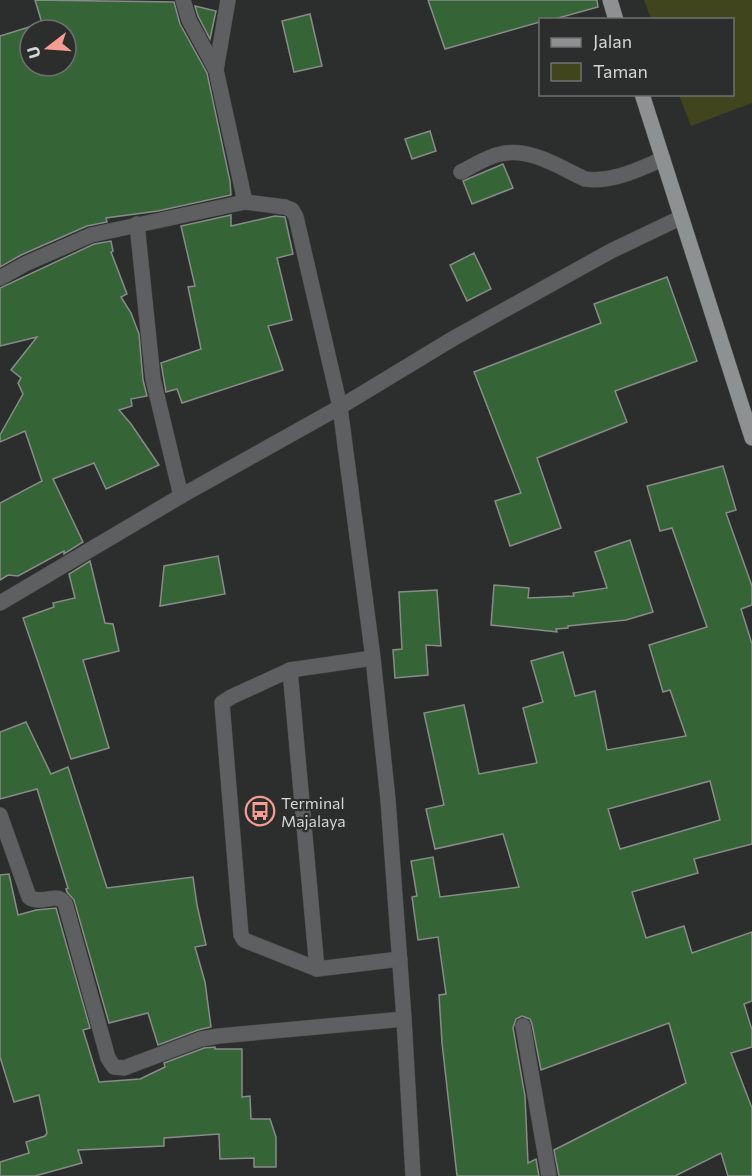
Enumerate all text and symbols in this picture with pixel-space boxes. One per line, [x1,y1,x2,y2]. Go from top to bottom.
north arrow [18,18,78,78]
legend [539,18,734,96]
text: Jalan [593,30,632,52]
text: U [22,44,44,61]
text: Taman [593,60,648,82]
place label: Terminal Majalaya [281,793,346,830]
bus stop icon: Terminal Majalaya [244,795,276,827]

